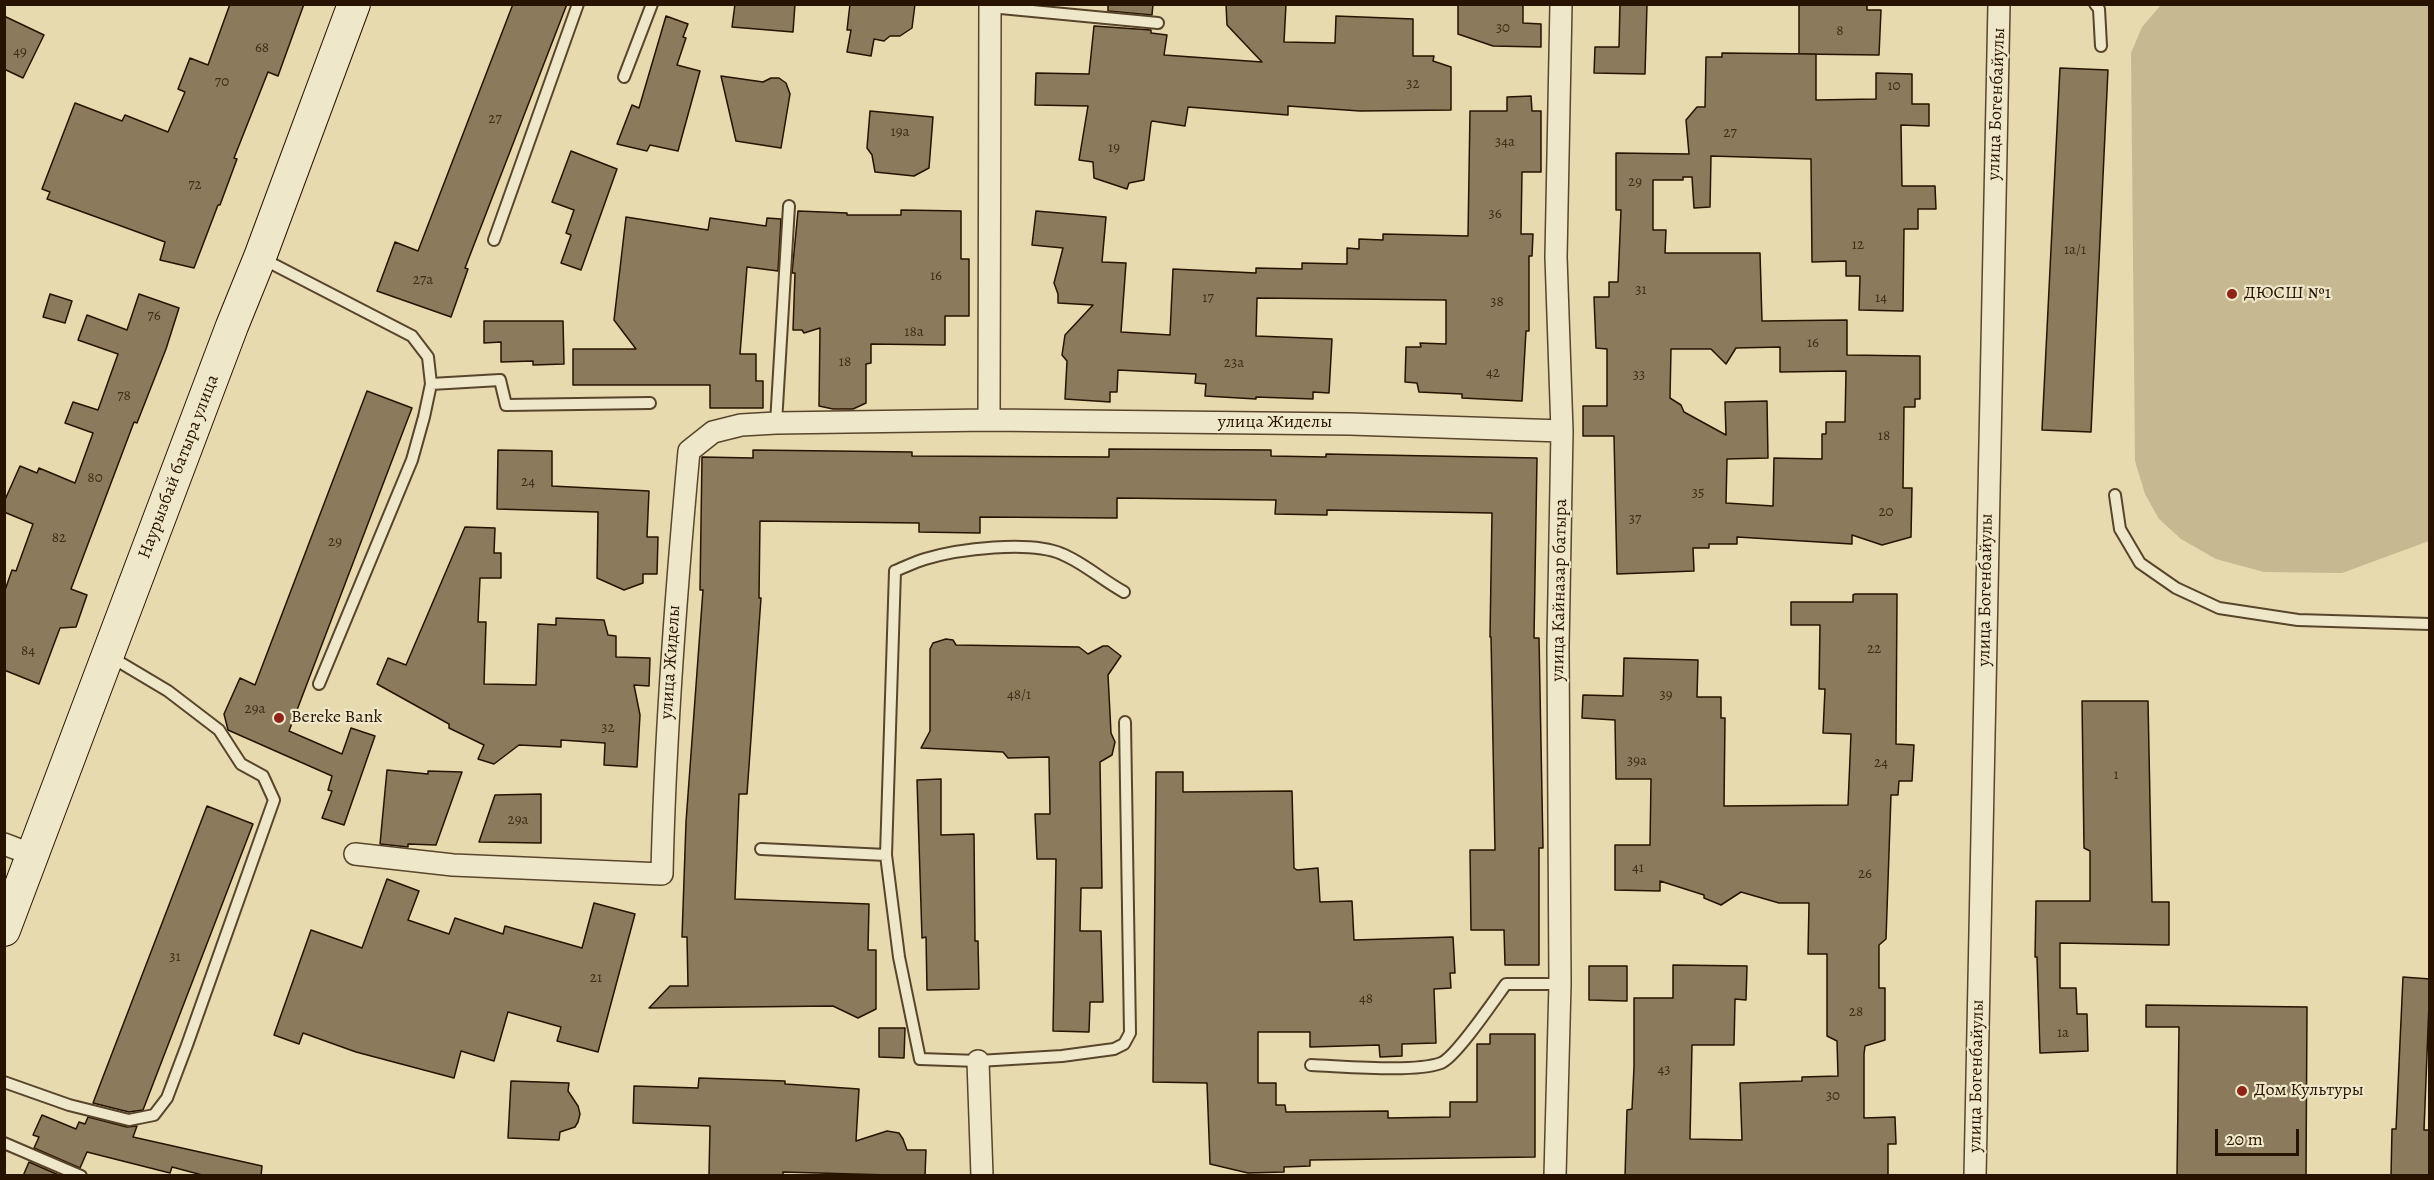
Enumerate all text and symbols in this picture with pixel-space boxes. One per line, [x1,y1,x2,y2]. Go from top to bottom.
house number: 30 [1496,19,1510,37]
house number: 8 [1836,22,1844,40]
street label: улица Богенбайулы [1984,27,2010,181]
house number: 68 [255,39,269,57]
house number: 49 [13,43,27,61]
house number: 70 [215,73,229,91]
house number: 32 [1406,75,1420,93]
house number: 10 [1887,77,1901,95]
house number: 27 [488,110,502,128]
house number: 19а [891,123,909,141]
house number: 27 [1723,124,1737,142]
house number: 34а [1495,133,1515,151]
house number: 19 [1108,139,1120,157]
house number: 29 [1628,173,1642,191]
house number: 72 [188,176,202,194]
house number: 36 [1488,205,1502,223]
house number: 12 [1852,236,1864,254]
house number: 1а/1 [2064,241,2086,259]
house number: 16 [930,267,942,285]
house number: 27а [413,271,433,289]
house number: 31 [1635,281,1647,299]
place label: ДЮСШ №1 [2244,283,2331,305]
marker: ДЮСШ №1 [2225,287,2239,301]
house number: 17 [1202,289,1214,307]
house number: 14 [1875,289,1887,307]
house number: 38 [1490,293,1504,311]
house number: 76 [147,307,161,325]
house number: 18а [904,323,924,341]
house number: 16 [1807,334,1819,352]
house number: 18 [839,353,851,371]
house number: 23а [1224,354,1244,372]
house number: 42 [1486,364,1500,382]
house number: 33 [1633,366,1645,384]
street label: Наурызбай батыра улица [134,372,224,562]
house number: 78 [117,387,131,405]
street label: улица Жиделы [1218,412,1332,434]
house number: 18 [1878,427,1890,445]
house number: 80 [87,469,103,487]
house number: 24 [521,473,535,491]
house number: 35 [1692,484,1704,502]
street label: улица Кайназар батыра [1548,498,1572,682]
house number: 20 [1878,503,1894,521]
house number: 37 [1629,510,1641,528]
street label: улица Богенбайулы [1974,513,1998,667]
house number: 82 [52,529,66,547]
house number: 29 [328,533,342,551]
street label: улица Жиделы [656,604,686,720]
house number: 22 [1867,640,1881,658]
house number: 84 [21,642,35,660]
house number: 48/1 [1007,686,1031,704]
house number: 39 [1659,686,1673,704]
house number: 29а [245,700,265,718]
place label: Bereke Bank [291,707,383,729]
marker: Bereke Bank [272,711,286,725]
house number: 32 [601,719,615,737]
house number: 39а [1627,752,1647,770]
house number: 24 [1874,754,1888,772]
house number: 1 [2113,766,2119,784]
house number: 29а [508,811,528,829]
house number: 41 [1632,859,1644,877]
house number: 26 [1858,865,1872,883]
house number: 31 [169,948,181,966]
house number: 21 [590,969,602,987]
house number: 48 [1359,990,1373,1008]
street label: улица Богенбайулы [1965,999,1989,1153]
house number: 28 [1849,1003,1863,1021]
house number: 1а [2057,1024,2069,1042]
house number: 43 [1657,1061,1671,1079]
place label: Дом Культуры [2254,1080,2364,1102]
marker: Дом Культуры [2235,1084,2249,1098]
house number: 30 [1826,1087,1840,1105]
scale bar [2218,1117,2302,1155]
text: 20 m [2226,1127,2263,1151]

